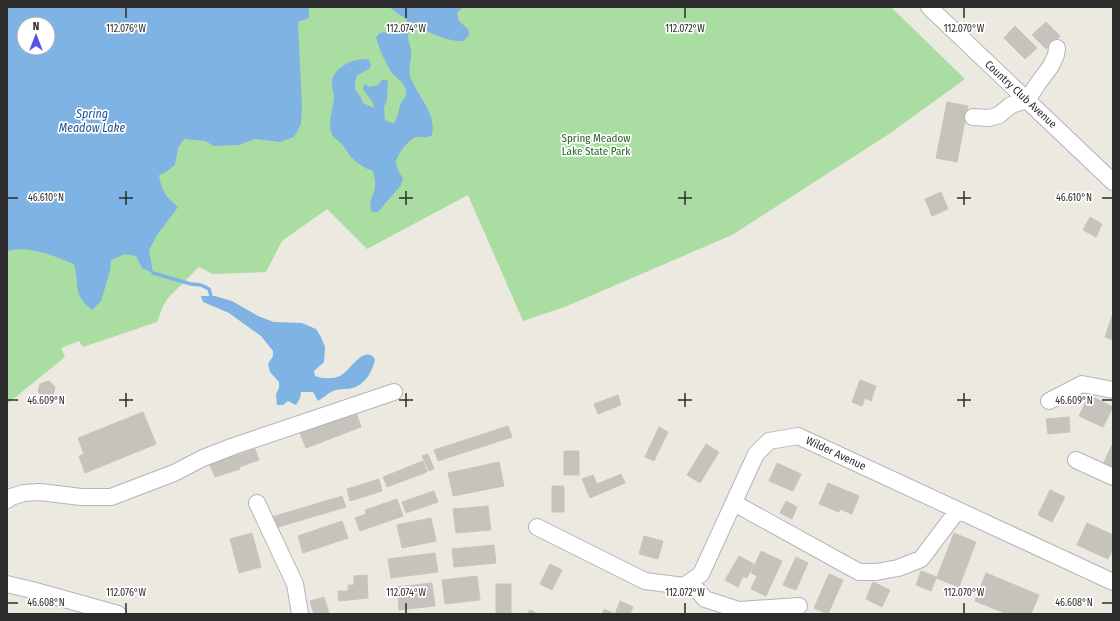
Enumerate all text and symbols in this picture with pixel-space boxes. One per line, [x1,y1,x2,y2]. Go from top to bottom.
north arrow [16,16,56,56]
text: N [33,20,39,33]
text: 112.076°W [106,23,146,35]
text: 112.074°W [386,23,426,35]
text: 112.072°W [665,23,705,35]
text: 112.070°W [944,23,985,35]
street label: Country Club Avenue [982,58,1059,131]
water label: Spring Meadow Lake [59,107,126,135]
park label: Spring Meadow Lake State Park [562,132,631,158]
text: 46.610°N [28,192,64,204]
text: 46.610°N [1056,192,1092,204]
text: 46.609°N [27,395,65,407]
text: 46.609°N [1055,395,1093,407]
street label: Wilder Avenue [804,434,868,473]
text: 112.076°W [106,587,146,599]
text: 112.074°W [386,587,426,599]
text: 112.072°W [665,587,705,599]
text: 112.070°W [944,587,985,599]
text: 46.608°N [27,597,65,609]
text: 46.608°N [1055,597,1093,609]

